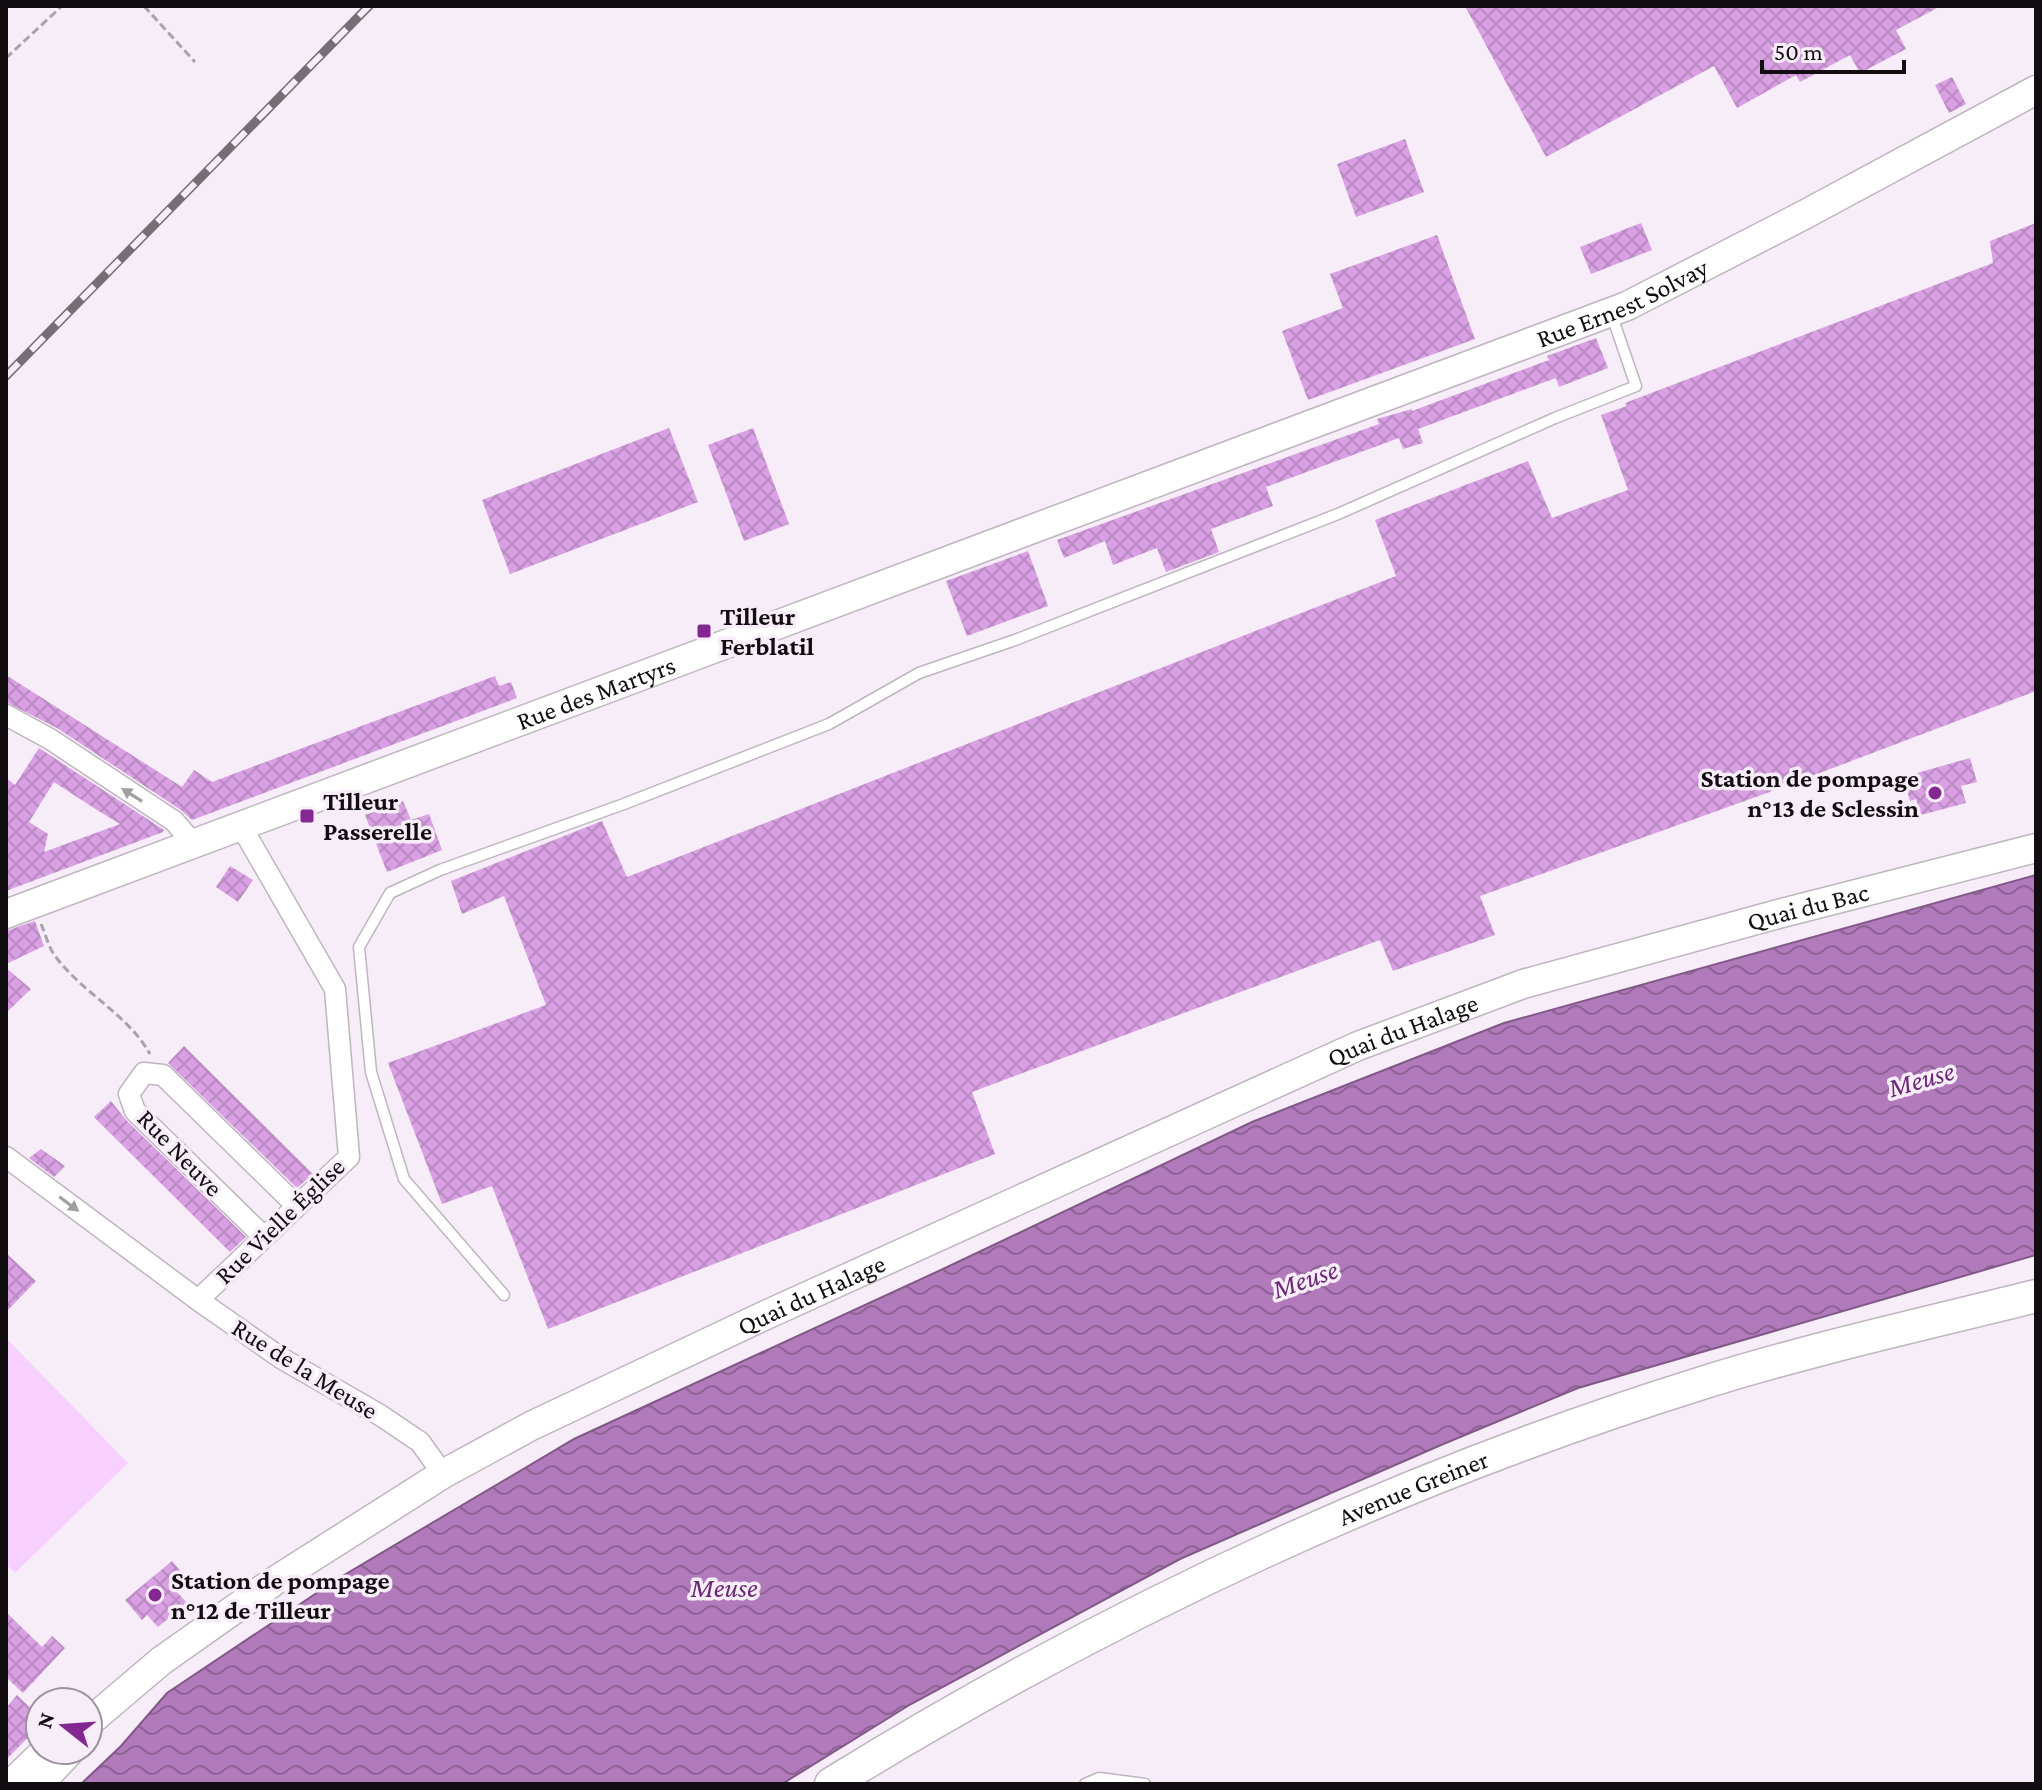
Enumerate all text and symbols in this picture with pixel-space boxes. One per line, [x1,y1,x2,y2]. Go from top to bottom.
scale bar [1762,24,1904,74]
text: 50 m [1774,38,1823,65]
street label: Rue Ernest Solvay [1533,252,1714,353]
place label: Tilleur Ferblatil [720,602,814,661]
marker: Tilleur Ferblatil [695,622,713,640]
street label: Rue des Martyrs [513,650,679,736]
place label: Station de pompage n°13 de Sclessin [1700,764,1919,823]
marker: Station de pompage n°13 de Sclessin [1926,784,1944,802]
place label: Tilleur Passerelle [323,787,432,846]
one-way arrow [122,788,143,803]
marker: Tilleur Passerelle [298,807,316,825]
street label: Quai du Bac [1744,877,1872,936]
street label: Quai du Halage [1323,988,1482,1073]
water label: Meuse [1884,1055,1958,1103]
street label: Rue Neuve [132,1104,228,1202]
street label: Rue Vielle Église [209,1152,351,1290]
one-way arrow [58,1195,79,1211]
street label: Quai du Halage [733,1248,890,1341]
water label: Meuse [1267,1253,1342,1305]
street label: Rue de la Meuse [227,1313,383,1425]
street label: Avenue Greiner [1334,1444,1492,1531]
place label: Station de pompage n°12 de Tilleur [171,1566,390,1625]
water label: Meuse [689,1572,758,1603]
marker: Station de pompage n°12 de Tilleur [146,1586,164,1604]
north arrow [24,1686,104,1766]
text: N [31,1709,59,1731]

